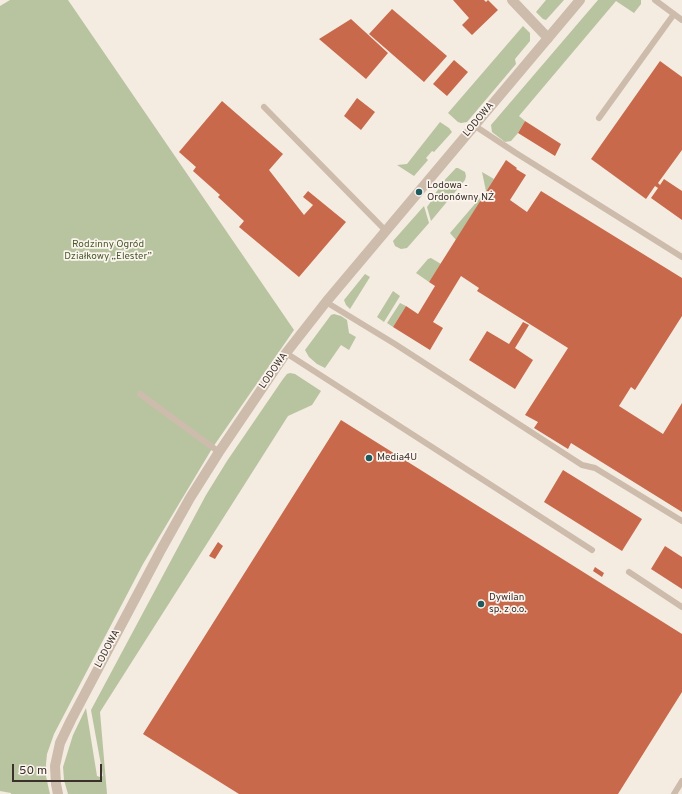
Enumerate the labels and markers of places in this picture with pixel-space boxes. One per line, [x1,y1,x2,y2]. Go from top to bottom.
place label: Lodowa - Ordonówny NŻ [427,180,494,204]
marker: Lodowa - Ordonówny NŻ [414,187,424,197]
place label: Media4U [377,452,417,464]
marker: Media4U [364,453,374,463]
place label: Dywilan sp. z o.o. [489,592,526,616]
marker: Dywilan sp. z o.o. [476,599,486,609]

